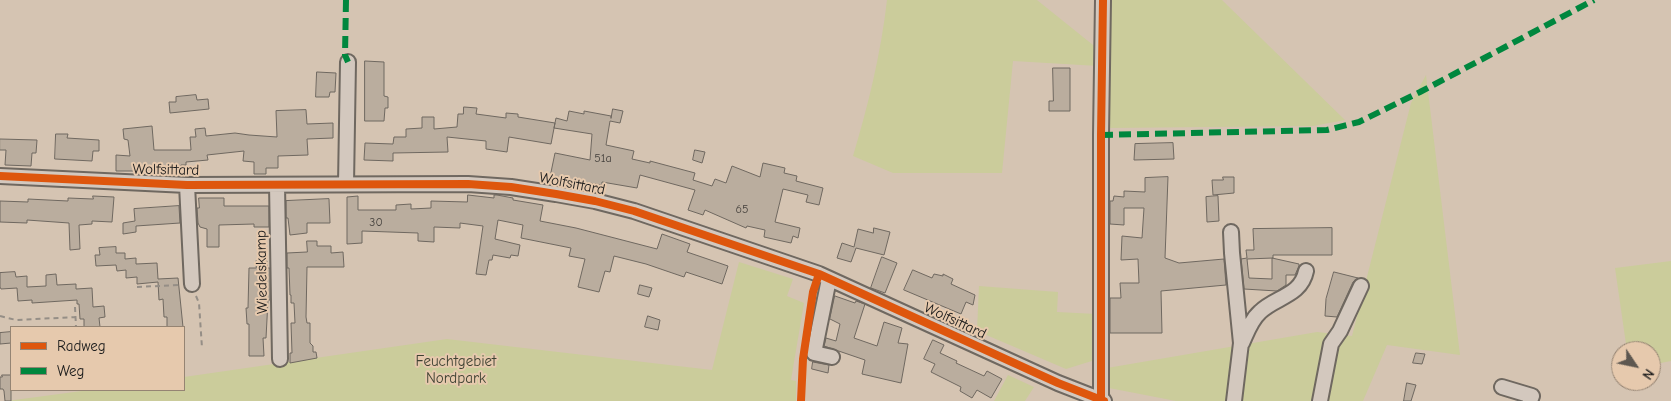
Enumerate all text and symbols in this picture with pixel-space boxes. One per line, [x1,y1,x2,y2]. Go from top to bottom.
house number: 51a [594,152,612,166]
street label: Wolfsittard [132,160,200,180]
street label: Wolfsittard [537,169,607,199]
house number: 65 [735,203,749,217]
house number: 30 [369,216,383,230]
street label: Wiedelskamp [252,230,272,314]
street label: Wolfsittard [921,299,989,343]
legend [10,326,185,391]
text: Radweg [57,337,106,355]
north arrow [1611,341,1661,391]
park label: Feuchtgebiet Nordpark [416,353,496,388]
text: Weg [57,362,84,380]
text: N [1638,366,1658,383]

